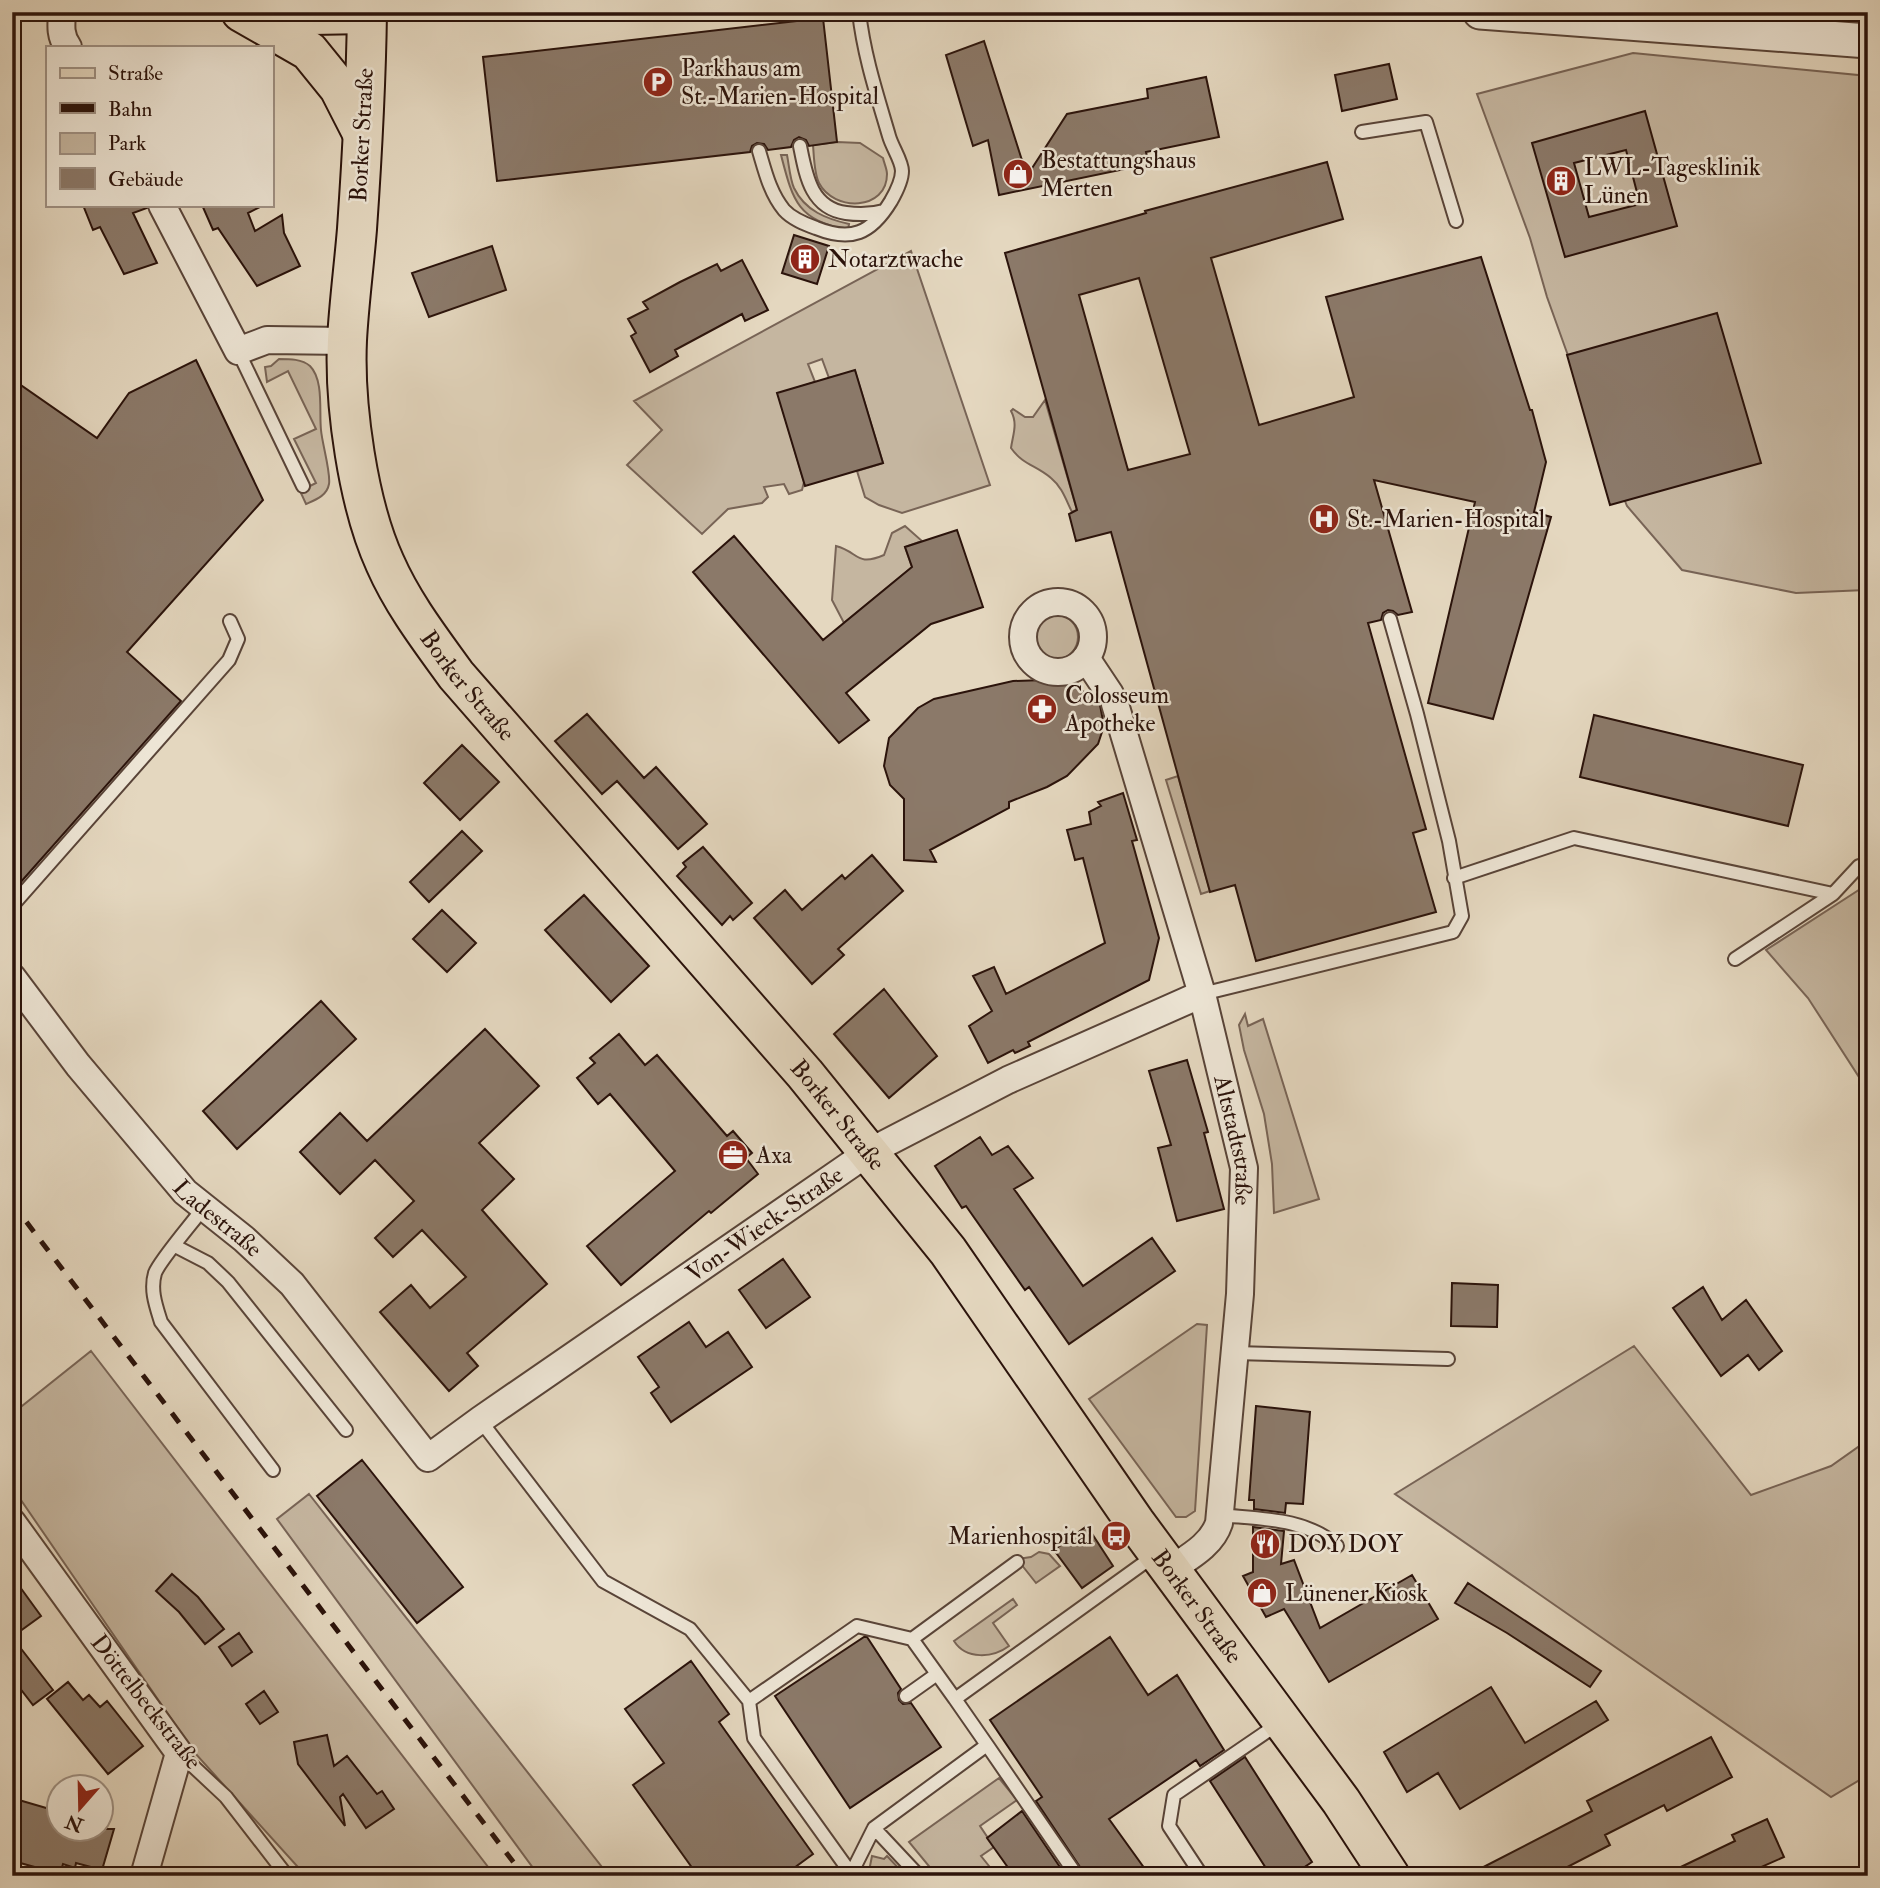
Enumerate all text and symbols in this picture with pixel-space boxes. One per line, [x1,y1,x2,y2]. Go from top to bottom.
legend [46,46,273,206]
place label: Parkhaus am St.-Marien-Hospital [681,53,879,112]
text: Straße [108,60,163,87]
parking icon: Parkhaus am St.-Marien-Hospital [641,65,675,99]
street label: Borker Straße [343,67,381,203]
text: Bahn [108,96,152,123]
text: Park [108,130,146,157]
place label: Bestattungshaus Merten [1041,145,1196,204]
place label: LWL-Tagesklinik Lünen [1584,152,1761,211]
shop icon: Bestattungshaus Merten [1001,157,1035,191]
building icon: LWL-Tagesklinik Lünen [1544,164,1578,198]
text: Gebäude [108,166,184,193]
building icon: Notarztwache [788,242,822,276]
place label: Notarztwache [828,244,963,275]
hospital icon: St.-Marien-Hospital [1307,502,1341,536]
place label: St.-Marien-Hospital [1347,504,1545,535]
street label: Borker Straße [413,624,522,747]
place label: Colosseum Apotheke [1064,680,1170,739]
pharmacy icon: Colosseum Apotheke [1025,692,1059,726]
street label: Borker Straße [784,1053,892,1177]
street label: Altstadtstraße [1206,1071,1260,1206]
office icon: Axa [716,1138,750,1172]
place label: Axa [755,1140,793,1171]
street label: Von-Wieck-Straße [680,1159,849,1289]
street label: Ladestraße [166,1173,269,1264]
bus stop icon: Marienhospital [1099,1519,1133,1553]
place label: Marienhospital [948,1521,1093,1552]
restaurant icon: DOY DOY [1248,1527,1282,1561]
place label: DOY DOY [1288,1529,1403,1560]
street label: Borker Straße [1145,1543,1250,1669]
shop icon: Lünener Kiosk [1245,1576,1279,1610]
place label: Lünener Kiosk [1285,1578,1428,1609]
street label: Döttelbeckstraße [84,1628,208,1776]
north arrow [46,1772,116,1842]
text: N [62,1809,88,1838]

